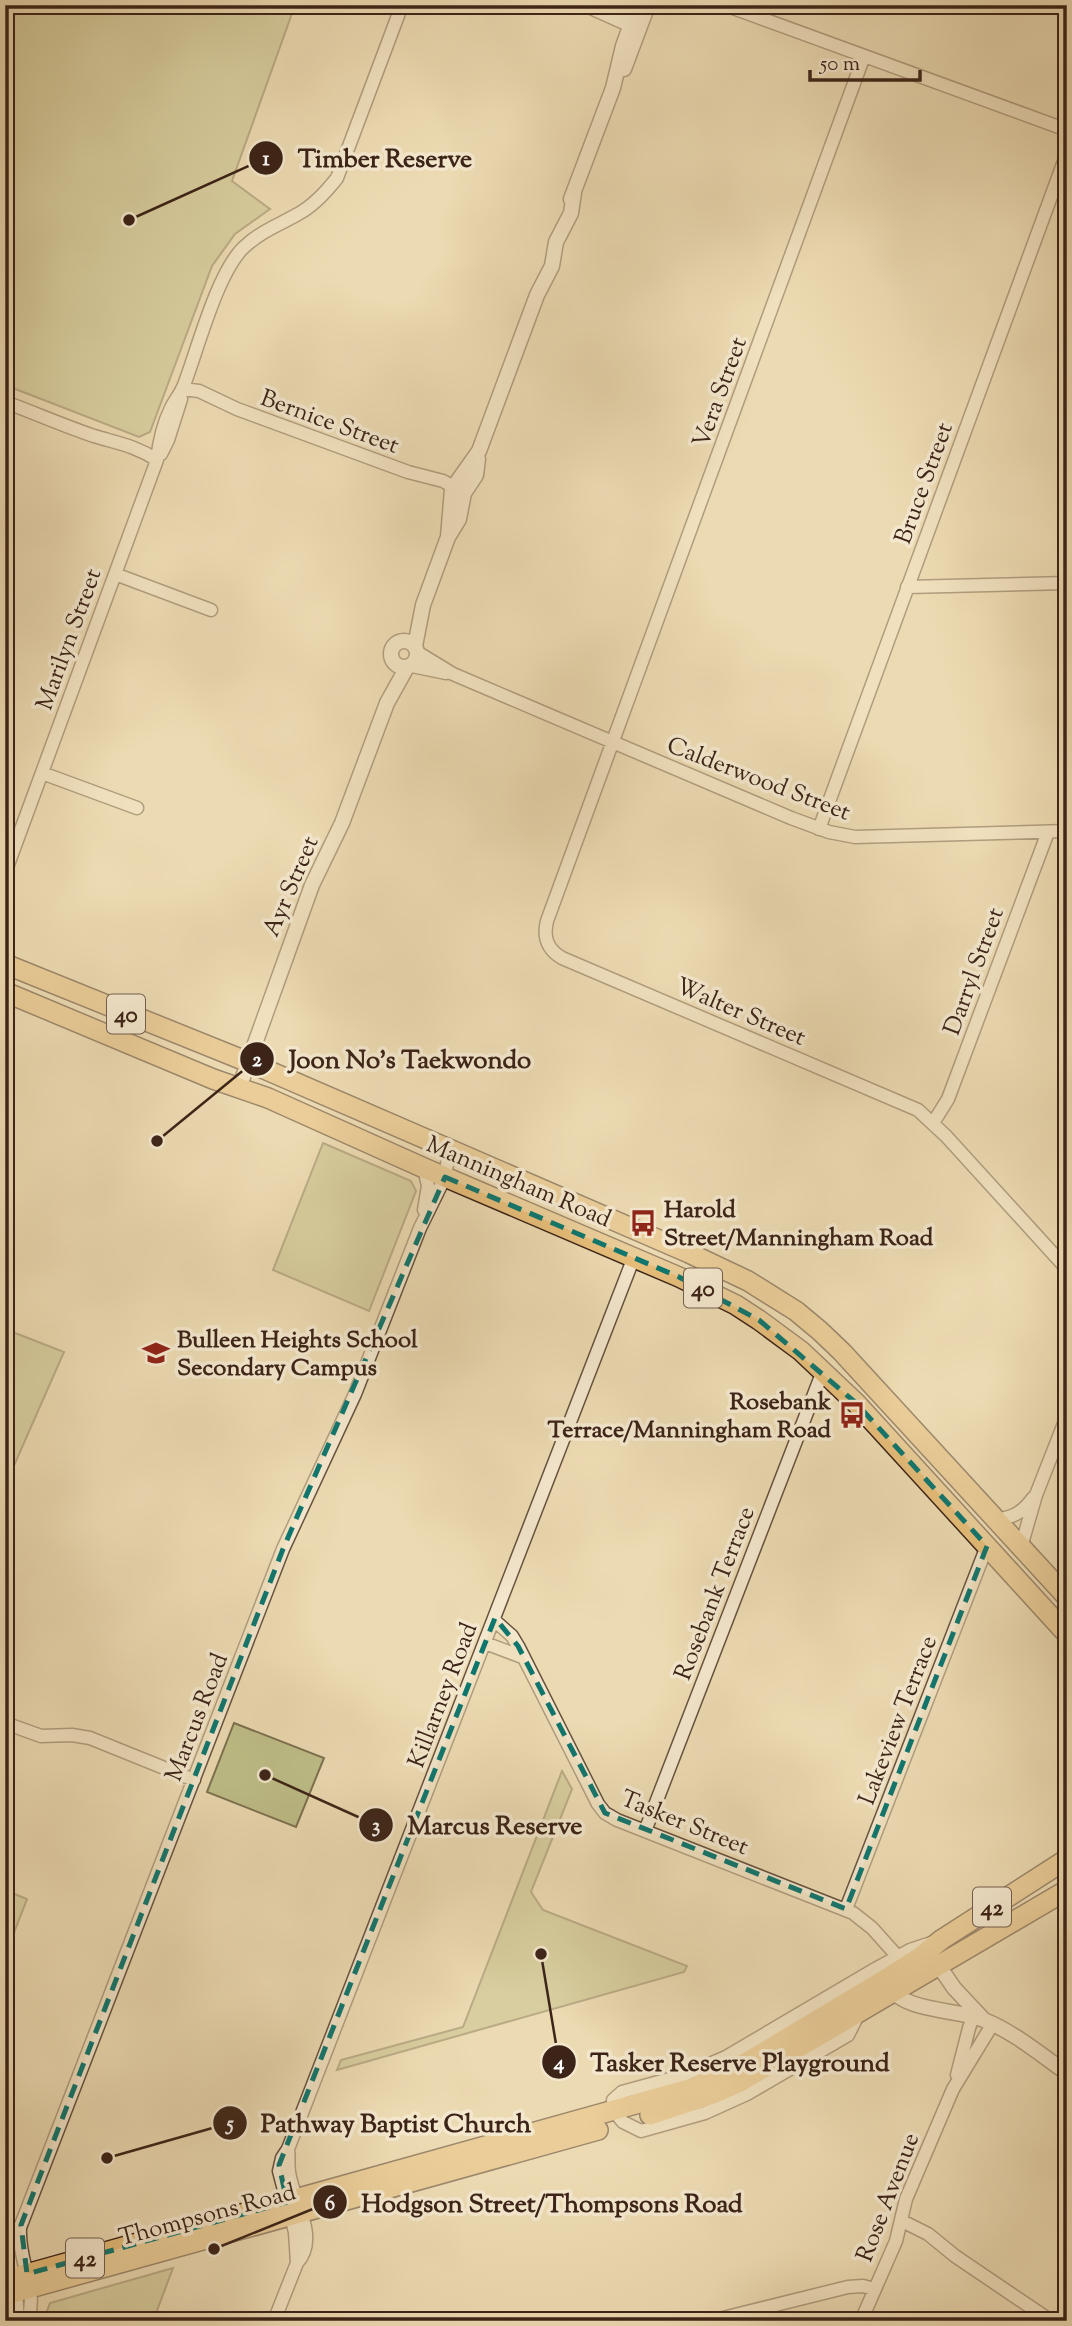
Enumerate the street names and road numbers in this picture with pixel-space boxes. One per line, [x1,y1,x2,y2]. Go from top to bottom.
street label: Vera Street [685,333,757,453]
street label: Bernice Street [255,382,403,464]
street label: Bruce Street [887,418,963,549]
street label: Marilyn Street [29,564,111,715]
street label: Calderwood Street [662,729,855,831]
street label: Ayr Street [255,831,328,942]
street label: Darryl Street [936,903,1014,1040]
street label: Walter Street [670,970,810,1055]
road number: 40 [107,995,145,1034]
street label: Manningham Road [420,1129,616,1237]
road number: 40 [684,1268,722,1308]
street label: Rosebank Terrace [667,1502,765,1685]
street label: Killarney Road [401,1618,487,1773]
street label: Lakeview Terrace [851,1631,947,1810]
street label: Marcus Road [158,1648,238,1787]
street label: Tasker Street [615,1783,753,1865]
road number: 42 [973,1888,1011,1926]
street label: Rose Avenue [849,2128,929,2267]
street label: Thompsons Road [115,2176,300,2256]
road number: 42 [66,2238,104,2278]

